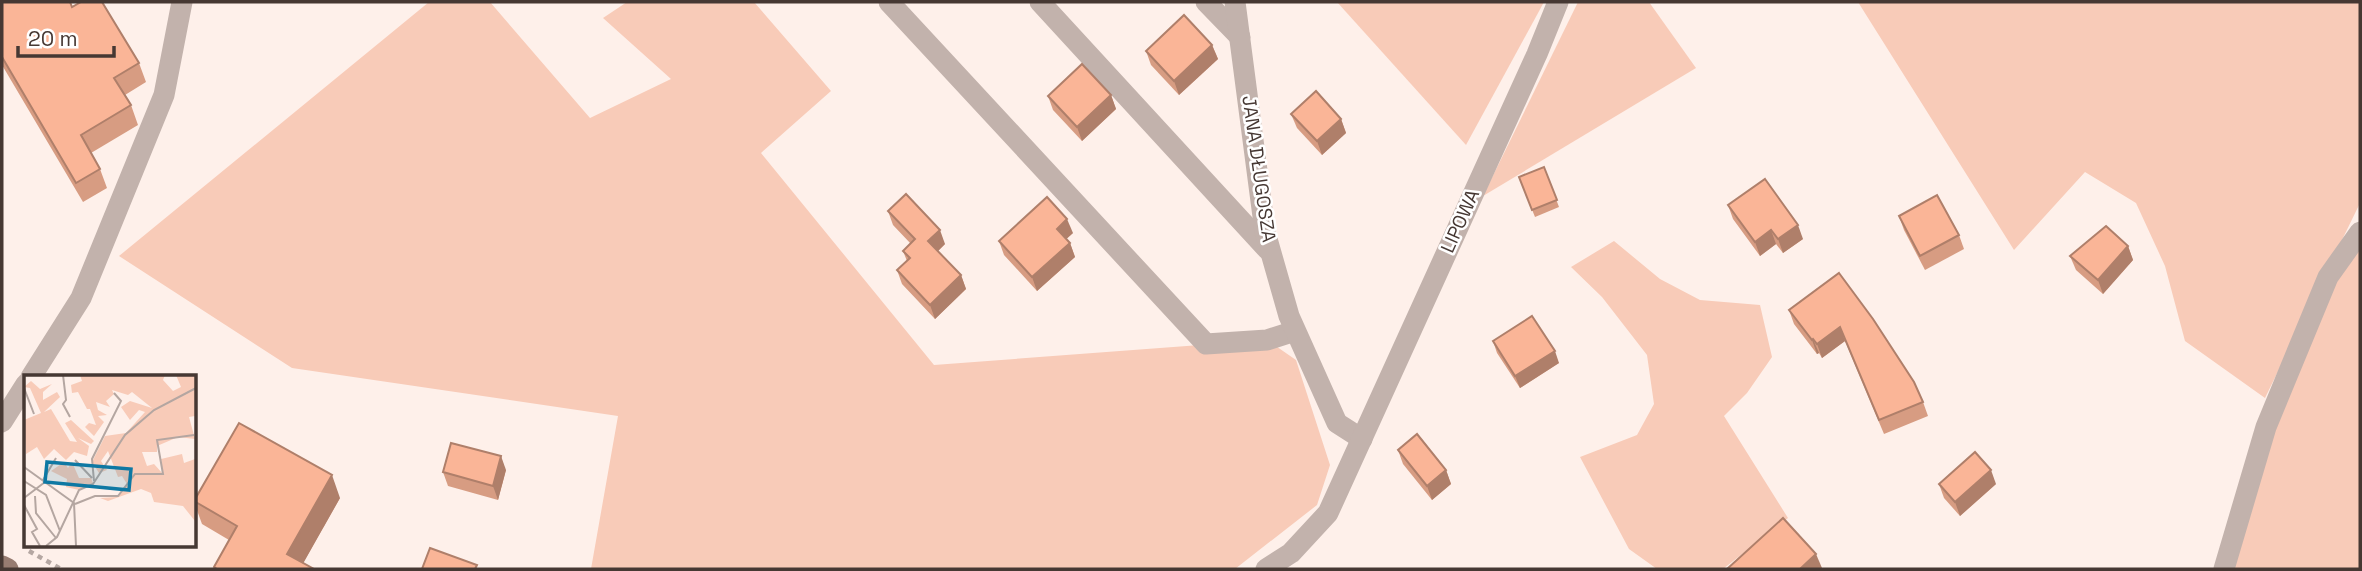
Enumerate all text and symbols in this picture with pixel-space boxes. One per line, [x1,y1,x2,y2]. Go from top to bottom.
scale bar [18,14,114,58]
text: 20 m [28,25,78,52]
street label: JANA DŁUGOSZA [1236,94,1282,244]
street label: LIPOWA [1435,185,1485,257]
inset map [24,375,196,546]

